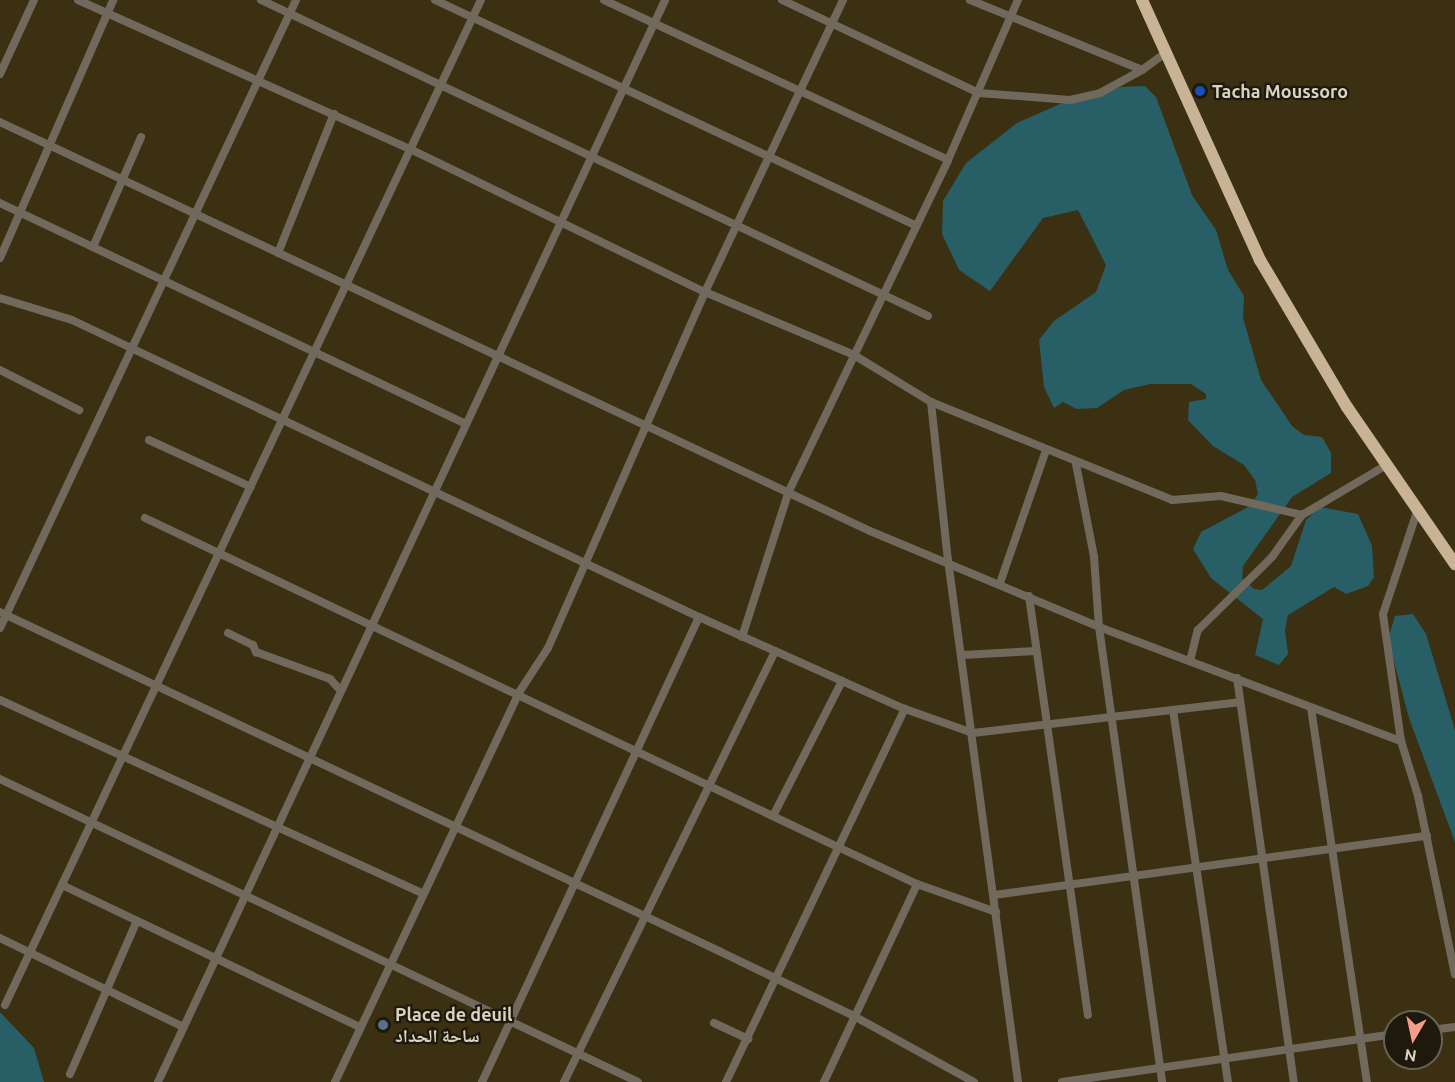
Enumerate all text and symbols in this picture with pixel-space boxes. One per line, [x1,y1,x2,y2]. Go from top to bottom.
place label: Tacha Moussoro [1212,80,1348,102]
marker: Tacha Moussoro [1193,84,1207,98]
place label: Place de deuil ساحة الحداد [395,1004,513,1046]
north arrow [1383,1010,1443,1070]
marker: Place de deuil ساحة الحداد [376,1018,390,1032]
text: N [1403,1046,1418,1066]

